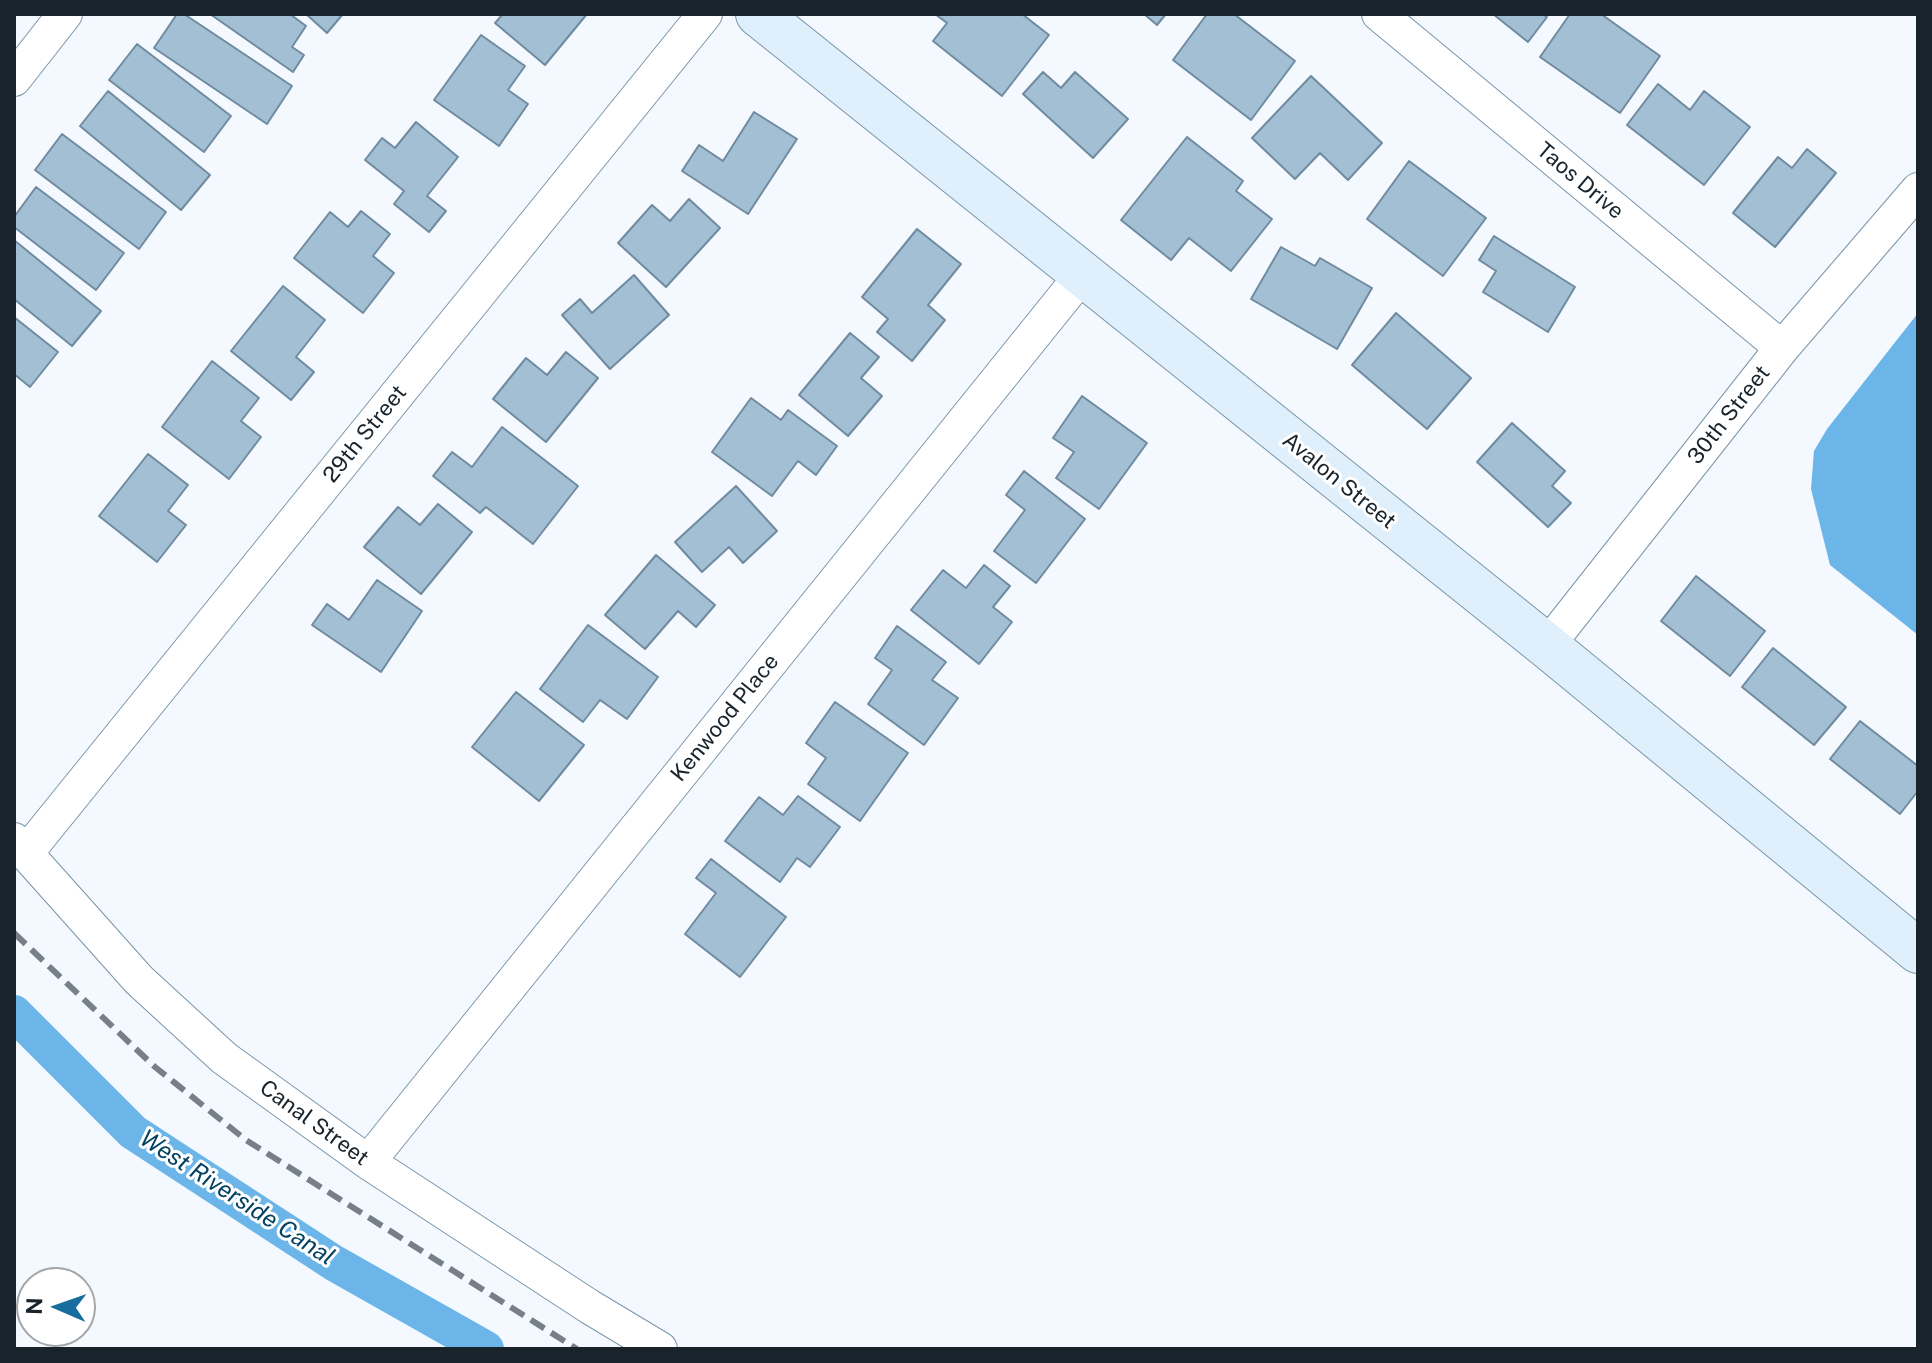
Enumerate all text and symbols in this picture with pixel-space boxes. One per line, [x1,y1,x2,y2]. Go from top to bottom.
street label: Taos Drive [1531,137,1629,225]
street label: 30th Street [1682,360,1776,470]
street label: 29th Street [318,380,412,488]
street label: Avalon Street [1277,427,1401,535]
street label: Kenwood Place [665,649,785,787]
street label: Canal Street [254,1075,374,1171]
water label: West Riverside Canal [134,1124,340,1272]
north arrow [16,1267,96,1347]
text: N [21,1297,47,1315]

